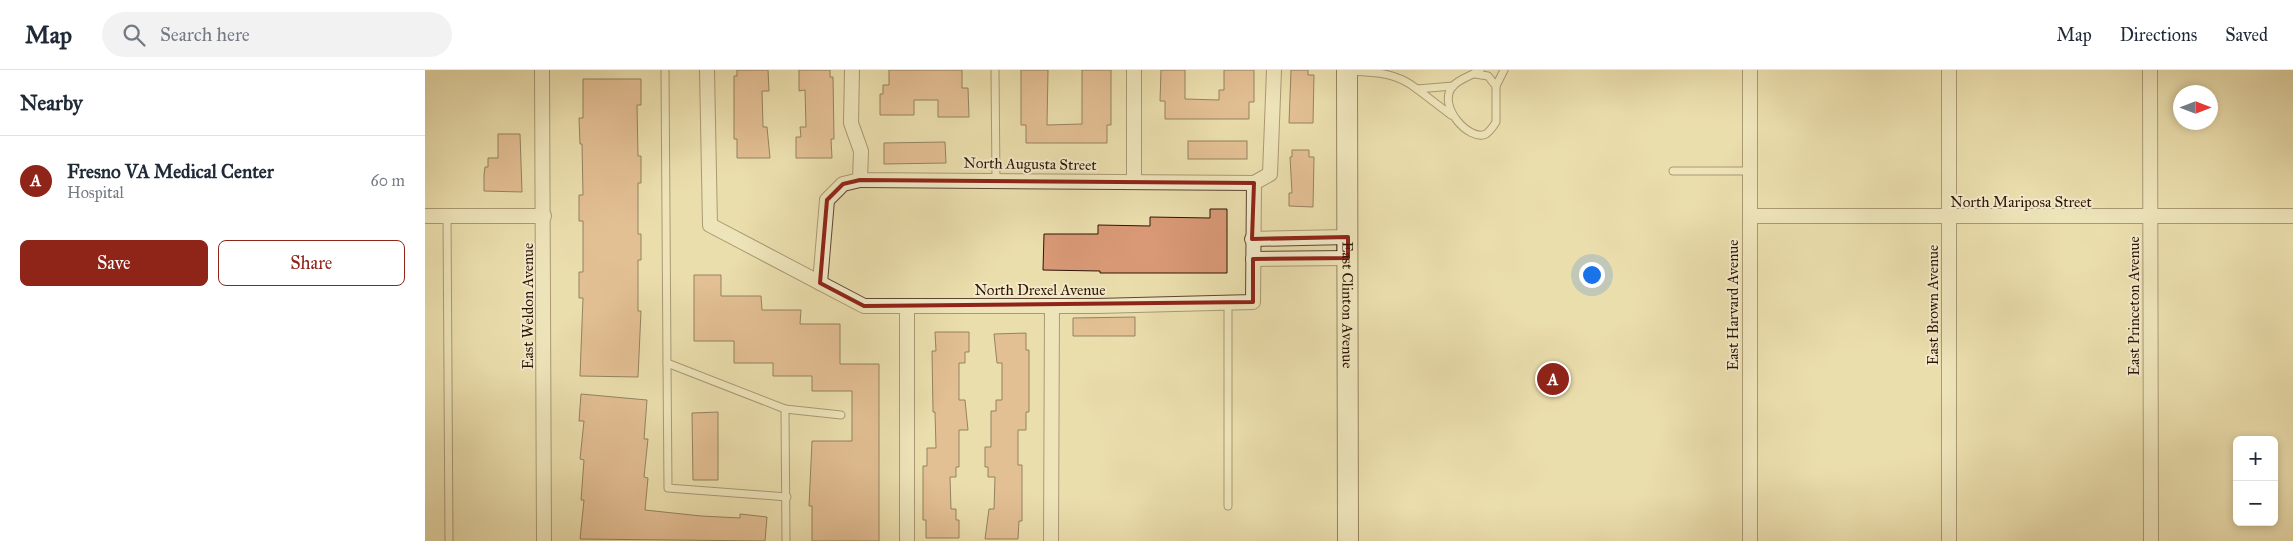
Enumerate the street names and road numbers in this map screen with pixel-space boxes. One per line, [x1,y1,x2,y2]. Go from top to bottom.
street label: North Augusta Street [963,154,1097,174]
street label: North Mariposa Street [1950,193,2092,211]
street label: East Princeton Avenue [2125,236,2143,376]
street label: East Harvard Avenue [1724,239,1742,371]
street label: East Clinton Avenue [1338,241,1357,369]
street label: East Weldon Avenue [519,243,537,369]
street label: East Brown Avenue [1924,245,1942,365]
street label: North Drexel Avenue [974,281,1106,299]

